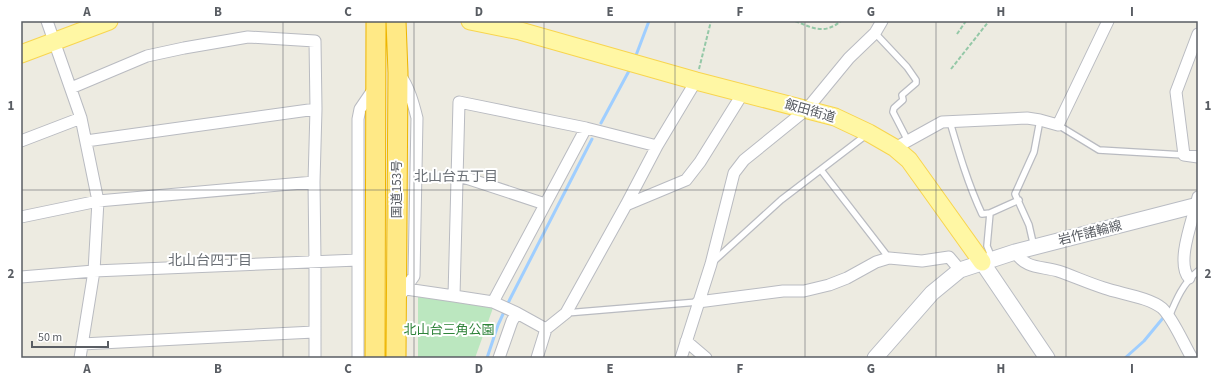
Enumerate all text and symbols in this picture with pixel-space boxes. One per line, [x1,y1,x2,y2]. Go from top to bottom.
text: A [82,3,91,21]
text: B [214,3,222,21]
text: C [344,3,352,21]
text: D [475,3,483,21]
text: E [606,3,614,21]
text: F [737,3,744,21]
text: G [867,3,875,21]
text: H [997,3,1005,21]
text: I [1130,3,1134,21]
street label: 飯田街道 [783,95,837,127]
text: 1 [8,97,15,115]
text: 1 [1205,97,1212,115]
street label: 国道153号 [388,160,406,218]
district label: 北山台五丁目 [414,167,498,187]
street label: 岩作諸輪線 [1056,216,1124,250]
district label: 北山台四丁目 [168,251,252,271]
text: 2 [8,265,15,283]
text: 2 [1205,265,1212,283]
park label: 北山台三角公園 [403,321,495,339]
scale bar [32,323,108,349]
text: 50 m [38,329,62,346]
text: A [82,360,91,378]
text: B [214,360,222,378]
text: C [344,360,352,378]
text: D [475,360,483,378]
text: E [606,360,614,378]
text: F [737,360,744,378]
text: G [867,360,875,378]
text: H [997,360,1005,378]
text: I [1130,360,1134,378]

